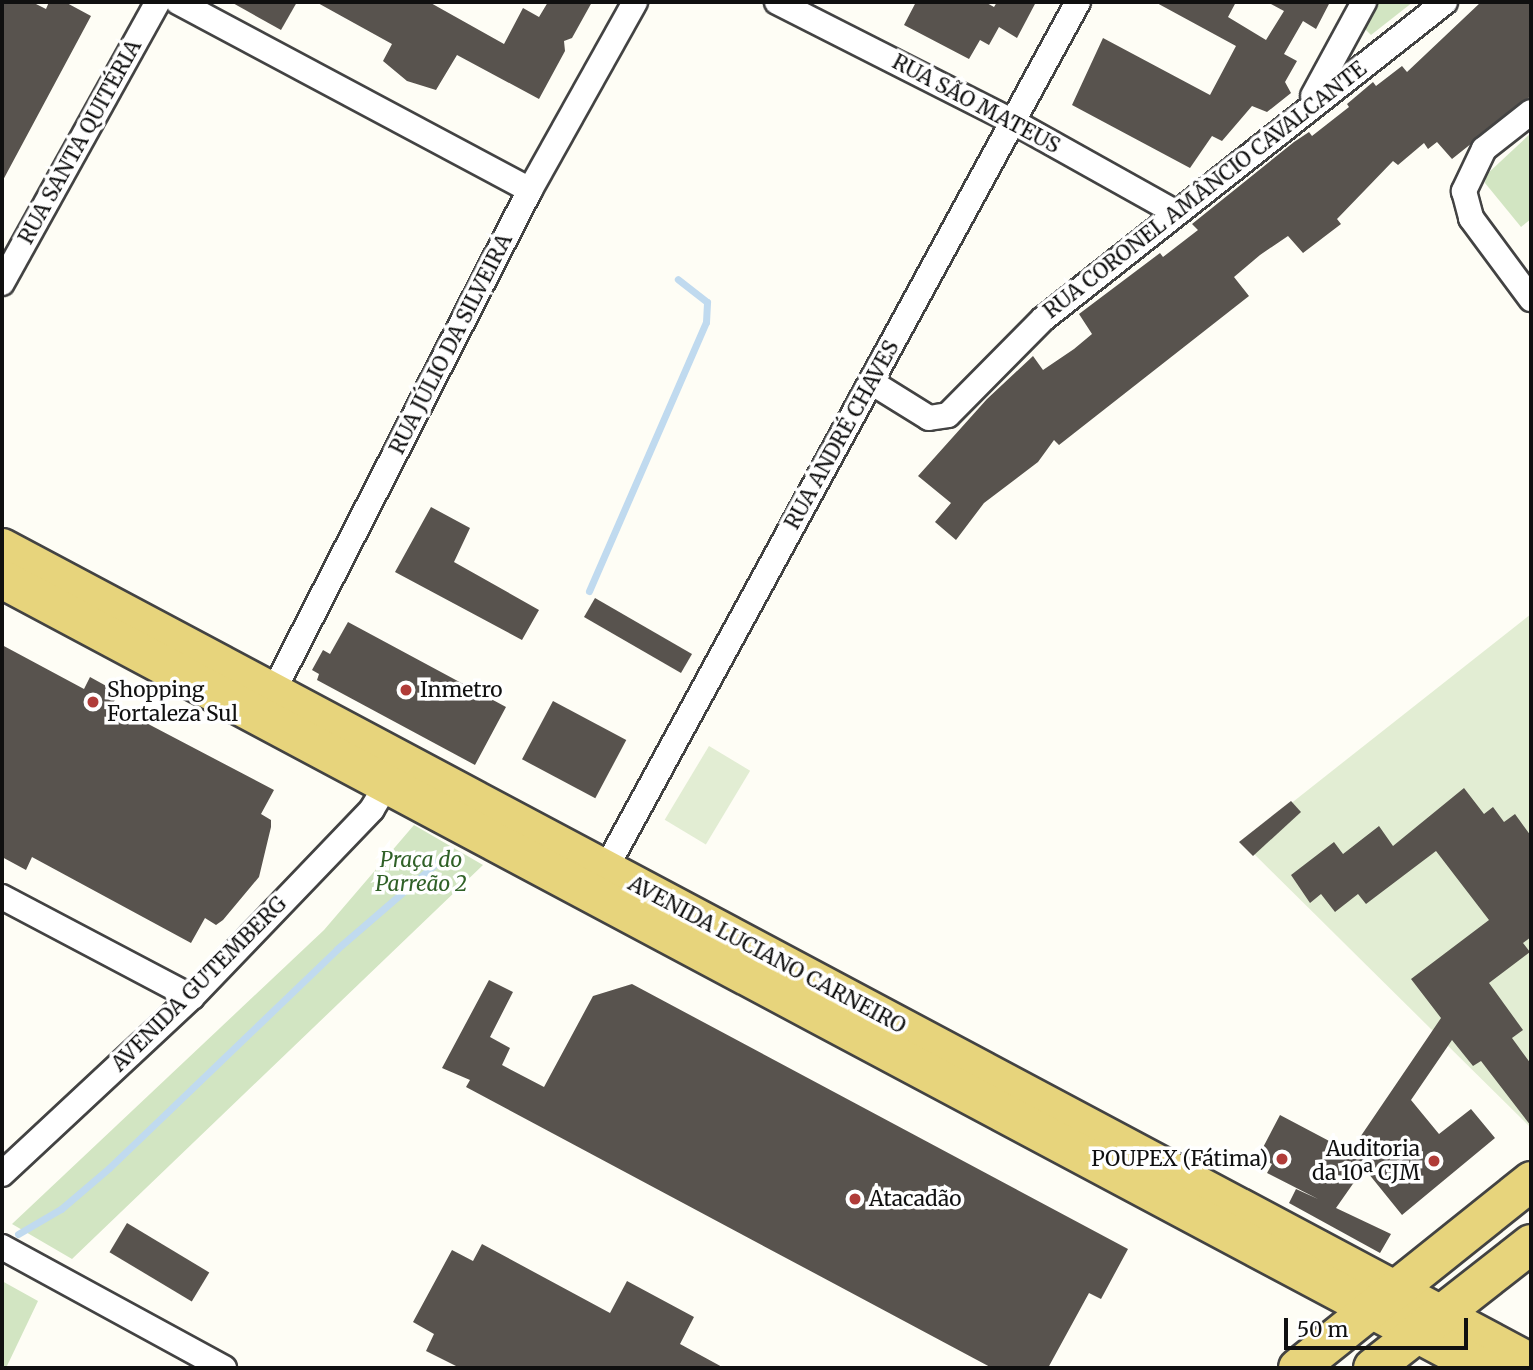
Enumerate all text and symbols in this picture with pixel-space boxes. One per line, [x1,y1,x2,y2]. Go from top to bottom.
street label: RUA SANTA QUITÉRIA [13,36,147,248]
street label: RUA SÃO MATEUS [888,49,1064,159]
street label: RUA CORONEL AMÂNCIO CAVALCANTE [1039,56,1371,324]
street label: RUA JÚLIO DA SILVEIRA [384,230,518,458]
street label: RUA ANDRÉ CHAVES [780,336,904,534]
place label: Shopping Fortaleza Sul [107,677,238,727]
place label: Inmetro [420,677,503,703]
marker: Inmetro [398,682,414,698]
marker: Shopping Fortaleza Sul [85,694,101,710]
park label: Praça do Parreão 2 [375,847,467,897]
street label: AVENIDA LUCIANO CARNEIRO [624,871,910,1039]
street label: AVENIDA GUTEMBERG [106,891,292,1077]
place label: Auditoria da 10ª CJM [1312,1136,1420,1186]
place label: POUPEX (Fátima) [1091,1146,1268,1172]
marker: POUPEX (Fátima) [1274,1151,1290,1167]
marker: Auditoria da 10ª CJM [1426,1153,1442,1169]
place label: Atacadão [869,1186,961,1212]
marker: Atacadão [847,1191,863,1207]
scale bar [1288,1304,1472,1348]
text: 50 m [1297,1316,1348,1343]

